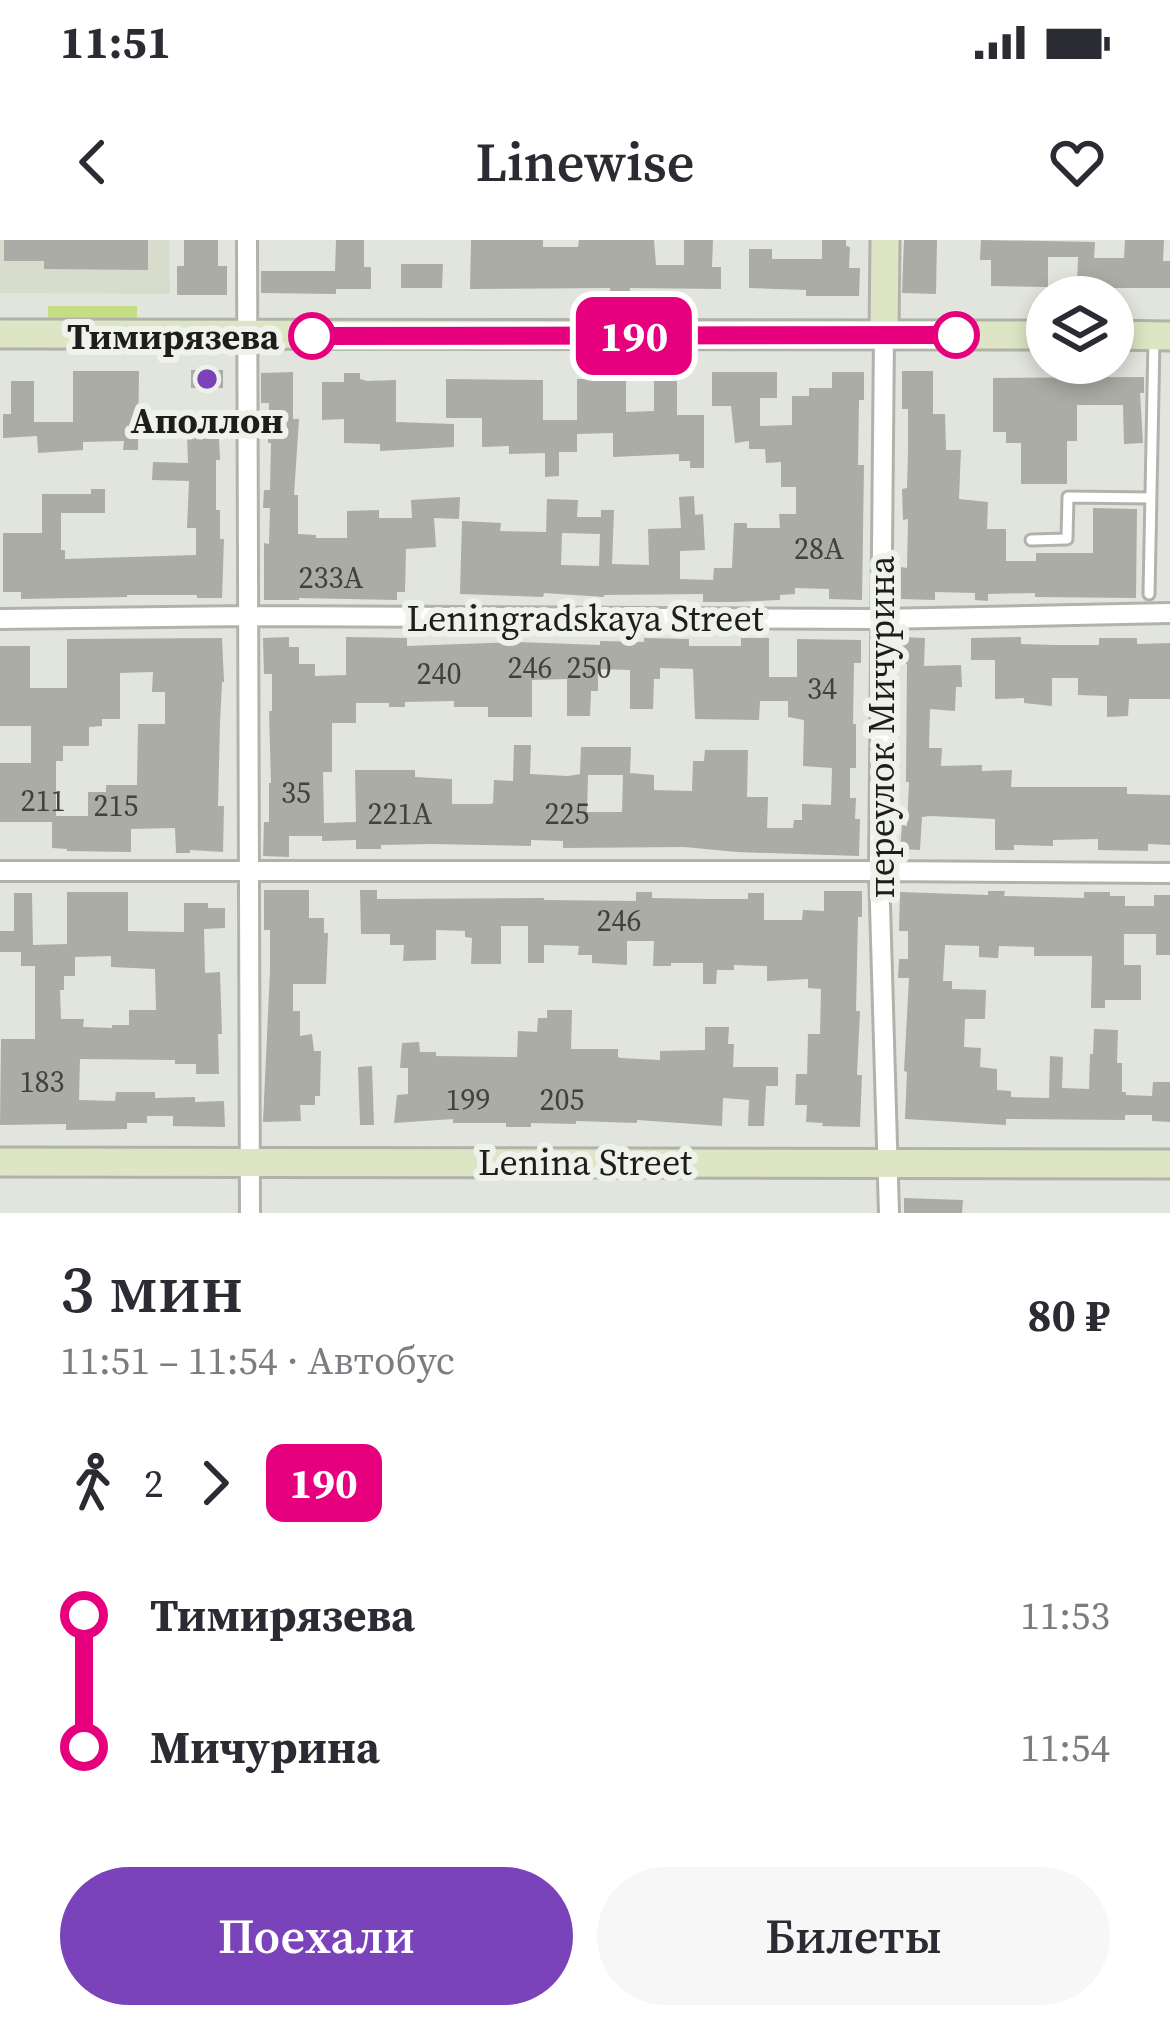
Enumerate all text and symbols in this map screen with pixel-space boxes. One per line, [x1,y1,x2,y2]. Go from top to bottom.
text: 11:51 [60,11,171,73]
text: Linewise [475,125,695,199]
icon: back [60,129,126,195]
icon: heart [1044,129,1110,195]
map controls [1026,276,1134,384]
button: layers [1026,276,1134,384]
line badge: 190 [565,297,703,375]
text: 190 [600,307,668,365]
place label: Тимирязева [67,312,280,361]
unlabelled marker [934,313,978,357]
marker: Тимирязева [290,314,334,358]
marker: Аполлон [194,366,220,392]
place label: Аполлон [130,396,284,445]
house number: 28А [794,528,844,569]
street label: переулок Мичурина [857,555,906,898]
house number: 233А [299,557,364,598]
street label: Leningradskaya Street [407,594,764,643]
house number: 246 [508,647,553,688]
house number: 250 [567,647,612,688]
house number: 240 [417,653,462,694]
house number: 34 [807,668,837,709]
house number: 35 [281,772,311,813]
house number: 211 [21,780,66,821]
house number: 215 [94,785,139,826]
house number: 221А [368,793,433,834]
house number: 225 [545,793,590,834]
house number: 246 [597,900,642,941]
house number: 183 [20,1061,65,1102]
house number: 199 [446,1079,491,1120]
house number: 205 [540,1079,585,1120]
street label: Lenina Street [478,1138,692,1187]
text: 3 мин [60,1244,243,1334]
text: 80 ₽ [1027,1284,1110,1346]
text: 11:51 – 11:54 · Автобус [60,1334,455,1387]
icon: walk [60,1450,126,1516]
icon: forward [182,1450,248,1516]
text: 190 [290,1454,358,1512]
text: 2 [144,1457,164,1510]
text: Тимирязева [150,1584,415,1646]
text: 11:53 [1020,1589,1110,1642]
text: Мичурина [150,1716,380,1778]
text: 11:54 [1020,1721,1110,1774]
button: Поехали [60,1867,573,2005]
button: Билеты [597,1867,1110,2005]

